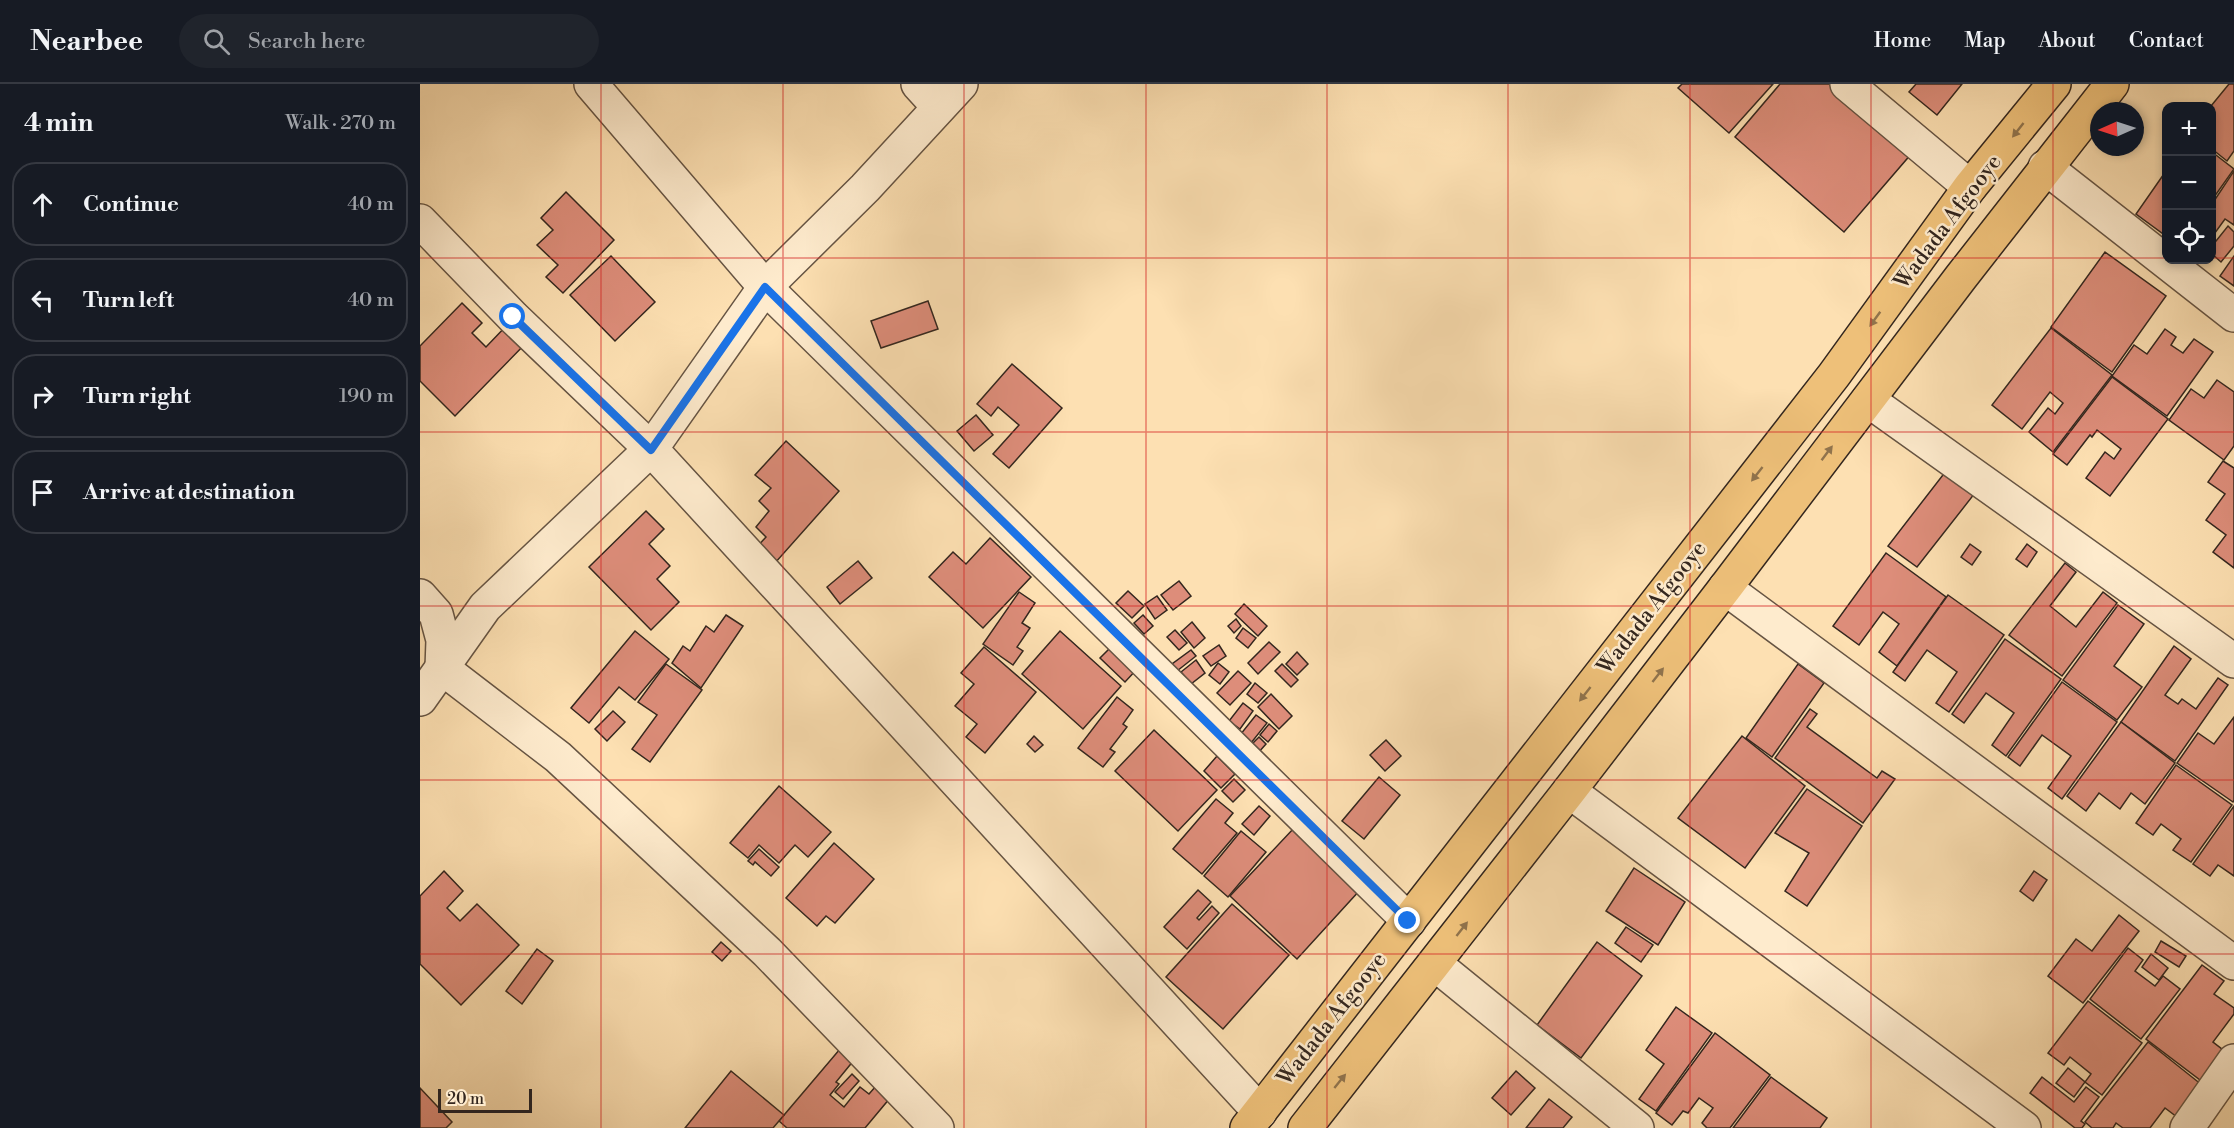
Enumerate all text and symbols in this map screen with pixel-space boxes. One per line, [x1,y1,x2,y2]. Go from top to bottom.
search box [179,14,599,68]
text: Nearbee [30,24,143,59]
icon: search [200,25,233,58]
text: Search here [248,28,365,55]
text: Home [1874,28,1931,54]
text: Map [1964,28,2006,54]
text: About [2039,28,2096,54]
text: Contact [2129,28,2204,54]
north arrow [2090,102,2144,156]
map controls [2162,102,2216,264]
button: + [2162,102,2216,156]
text: 4 min [24,107,94,139]
text: Walk · 270 m [285,111,396,136]
one-way arrow [2012,122,2025,138]
street label: Wadada Afgooye [1888,149,2007,295]
button: − [2162,156,2216,210]
icon: ahead [26,188,59,221]
text: Continue [83,191,179,218]
text: 40 m [347,192,394,217]
button: locate [2162,210,2216,264]
icon: left [26,284,59,317]
text: Turn left [83,287,174,314]
text: 40 m [347,288,394,313]
route start [499,303,525,329]
one-way arrow [1869,310,1881,326]
icon: right [26,380,59,413]
text: Turn right [83,383,191,410]
text: 190 m [339,384,394,409]
one-way arrow [1821,446,1833,461]
one-way arrow [1751,466,1763,481]
icon: arrive [26,476,59,509]
text: Arrive at destination [83,479,295,506]
street label: Wadada Afgooye [1591,536,1712,681]
one-way arrow [1652,668,1664,683]
one-way arrow [1579,686,1592,702]
route end [1394,907,1420,933]
one-way arrow [1455,921,1468,937]
street label: Wadada Afgooye [1271,947,1392,1092]
one-way arrow [1333,1073,1346,1089]
scale bar [438,1086,532,1114]
text: 20 m [447,1089,484,1109]

